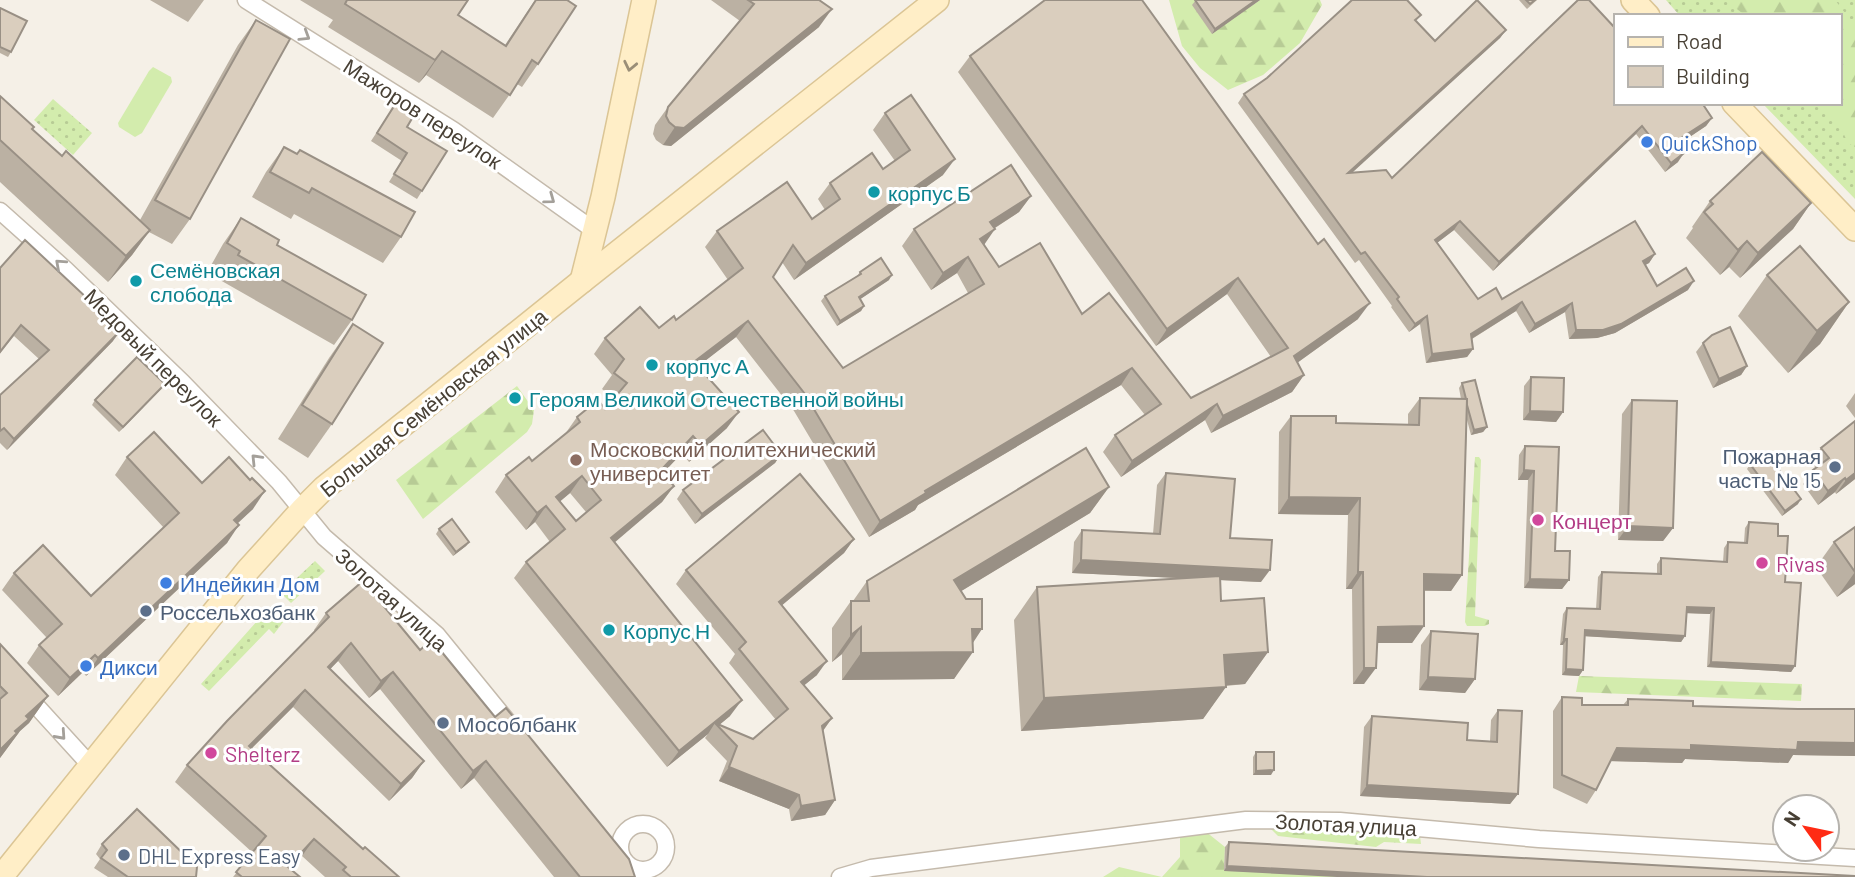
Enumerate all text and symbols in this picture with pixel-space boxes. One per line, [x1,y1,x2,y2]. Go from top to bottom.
legend [1614,14,1841,105]
one-way arrow [297,27,310,40]
text: Road [1676,28,1722,53]
street label: Мажоров переулок [339,53,507,174]
one-way arrow [624,60,639,72]
text: Building [1676,63,1750,88]
place label: QuickShop [1661,130,1758,155]
marker: QuickShop [1639,134,1655,150]
place label: корпус Б [888,180,971,205]
marker: корпус Б [866,184,882,200]
one-way arrow [542,191,555,203]
place label: Семёновская слобода [150,257,280,306]
one-way arrow [55,260,68,272]
marker: Семёновская слобода [128,273,144,289]
street label: Медовый переулок [80,283,229,432]
street label: Большая Семёновская улица [315,303,552,501]
place label: корпус А [666,353,749,378]
marker: корпус А [644,357,660,373]
place label: Героям Великой Отечественной войны [529,386,904,411]
marker: Героям Великой Отечественной войны [507,390,523,406]
place label: Московский политехнический университет [590,436,876,485]
place label: Пожарная часть № 15 [1718,443,1821,492]
marker: Московский политехнический университет [568,452,584,468]
one-way arrow [252,454,265,467]
marker: Пожарная часть № 15 [1827,459,1843,475]
place label: Концерт [1552,508,1632,533]
marker: Концерт [1530,512,1546,528]
street label: Золотая улица [331,542,453,656]
place label: Rivas [1776,551,1825,576]
marker: Rivas [1754,555,1770,571]
place label: Индейкин Дом [180,571,320,596]
marker: Индейкин Дом [158,575,174,591]
place label: Россельхозбанк [160,599,316,624]
marker: Россельхозбанк [138,603,154,619]
place label: Корпус Н [623,618,710,643]
marker: Корпус Н [601,622,617,638]
place label: Дикси [100,654,158,679]
marker: Дикси [78,658,94,674]
place label: Мособлбанк [457,711,577,736]
marker: Мособлбанк [435,715,451,731]
one-way arrow [53,726,66,739]
place label: Shelterz [225,741,300,766]
marker: Shelterz [203,745,219,761]
north arrow [1771,793,1841,863]
text: N [1778,807,1804,830]
street label: Золотая улица [1274,808,1418,840]
place label: DHL Express Easy [138,843,301,868]
marker: DHL Express Easy [116,847,132,863]

